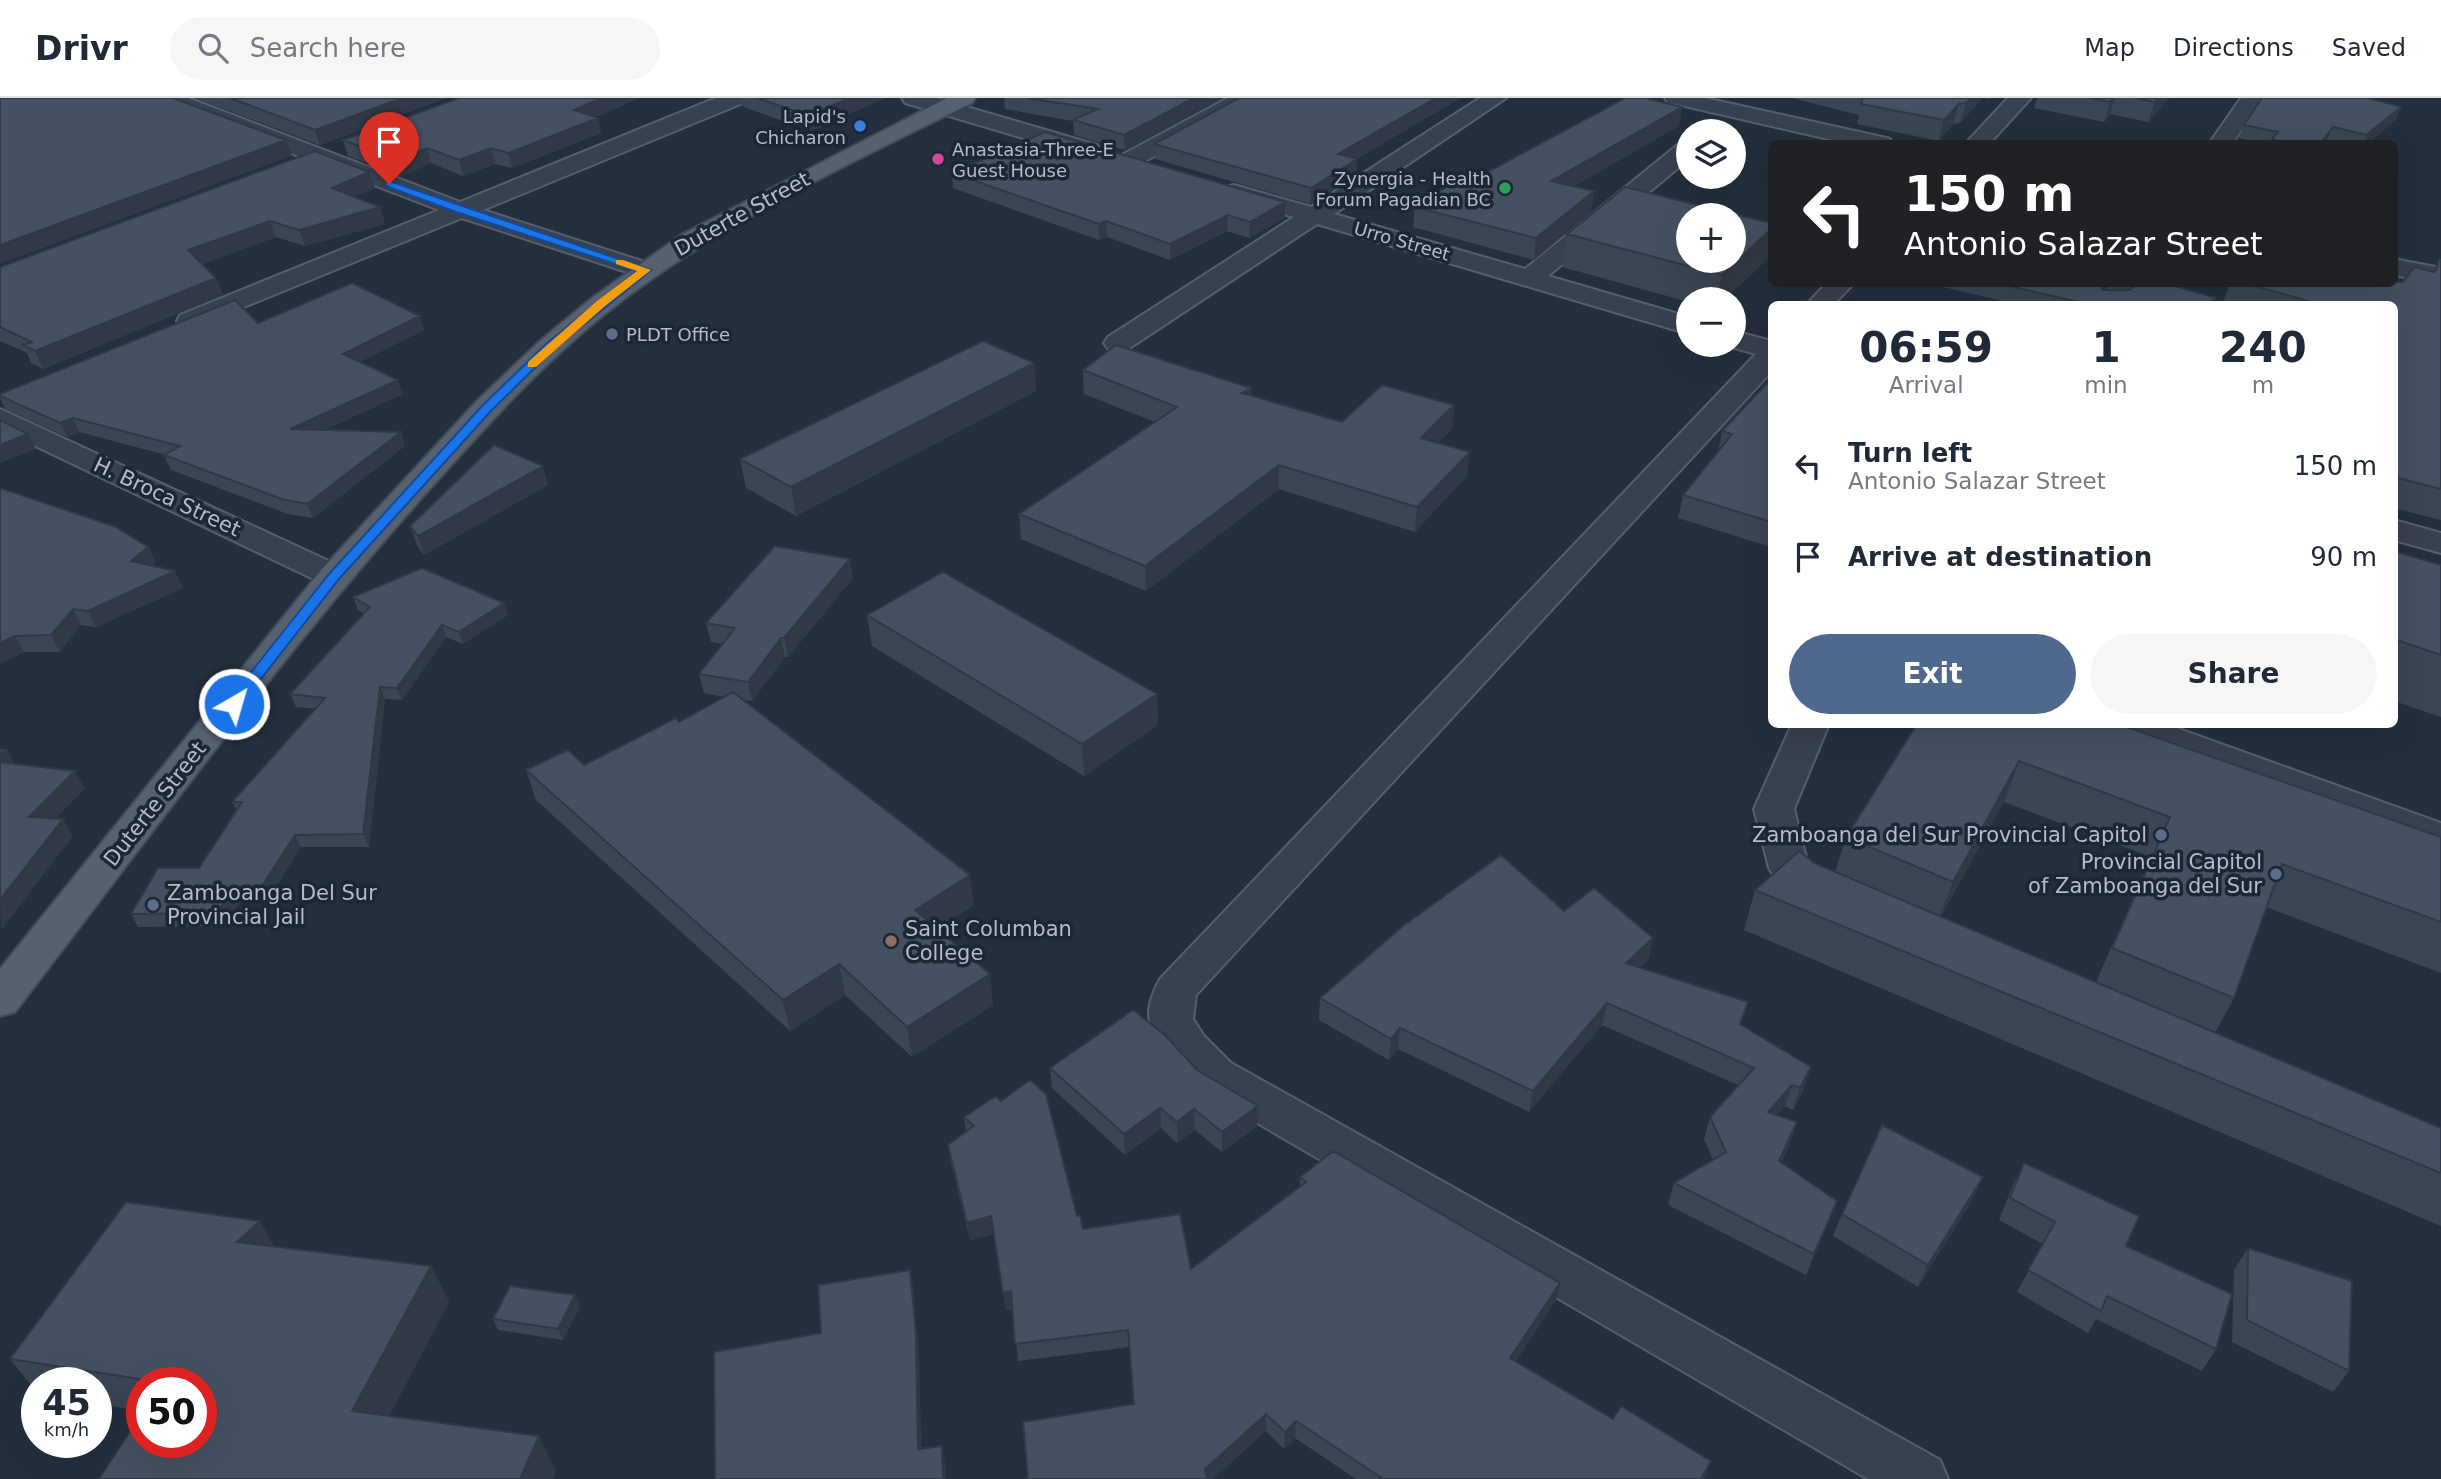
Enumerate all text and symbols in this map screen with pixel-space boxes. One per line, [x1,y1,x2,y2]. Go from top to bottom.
search box [170,17,660,80]
text: Drivr [35,29,128,68]
icon: search [194,29,232,67]
text: Search here [250,33,406,63]
text: Map [2084,34,2135,62]
text: Directions [2173,34,2294,62]
text: Saved [2332,34,2406,62]
place label: Lapid's Chicharon [755,106,846,148]
pin [359,112,419,184]
marker: Lapid's Chicharon [852,118,868,134]
map controls [1676,119,1746,357]
button: layers [1676,119,1746,189]
icon: arrive [370,123,408,161]
place label: Anastasia-Three-E Guest House [952,139,1114,181]
marker: Anastasia-Three-E Guest House [930,151,946,167]
text: 150 m [1904,166,2074,223]
street label: Duterte Street [670,167,814,261]
place label: Zynergia - Health Forum Pagadian BC [1315,168,1491,210]
icon: left [1789,168,1880,259]
marker: Zynergia - Health Forum Pagadian BC [1497,180,1513,196]
button: + [1676,203,1746,273]
street label: Urro Street [1352,217,1452,265]
text: Antonio Salazar Street [1904,225,2263,263]
button: − [1676,287,1746,357]
text: 06:59 [1859,323,1993,372]
text: 1 [2091,323,2121,372]
text: 240 [2219,323,2307,372]
place label: PLDT Office [626,324,730,345]
marker: PLDT Office [604,326,620,342]
text: Arrival [1889,372,1964,398]
text: min [2084,372,2128,398]
text: m [2252,372,2274,398]
text: Turn left [1848,438,1972,468]
icon: left [1789,447,1827,485]
text: 150 m [2294,451,2377,481]
street label: H. Broca Street [90,453,244,541]
text: Antonio Salazar Street [1848,468,2106,494]
icon: arrive [1789,538,1827,576]
text: Arrive at destination [1848,542,2152,572]
text: 90 m [2310,542,2377,572]
button: Exit [1789,634,2076,714]
button: Share [2090,634,2377,714]
position arrow [197,667,271,741]
street label: Duterte Street [99,737,211,871]
place label: Zamboanga del Sur Provincial Capitol [1752,823,2147,847]
marker: Zamboanga del Sur Provincial Capitol [2153,827,2169,843]
place label: Provincial Capitol of Zamboanga del Sur [2028,850,2262,898]
marker: Provincial Capitol of Zamboanga del Sur [2268,866,2284,882]
place label: Zamboanga Del Sur Provincial Jail [167,881,377,929]
marker: Zamboanga Del Sur Provincial Jail [145,897,161,913]
place label: Saint Columban College [905,917,1072,965]
marker: Saint Columban College [883,933,899,949]
speed limit sign: 50 [126,1367,217,1458]
text: 45 [42,1383,91,1423]
text: km/h [44,1419,89,1440]

